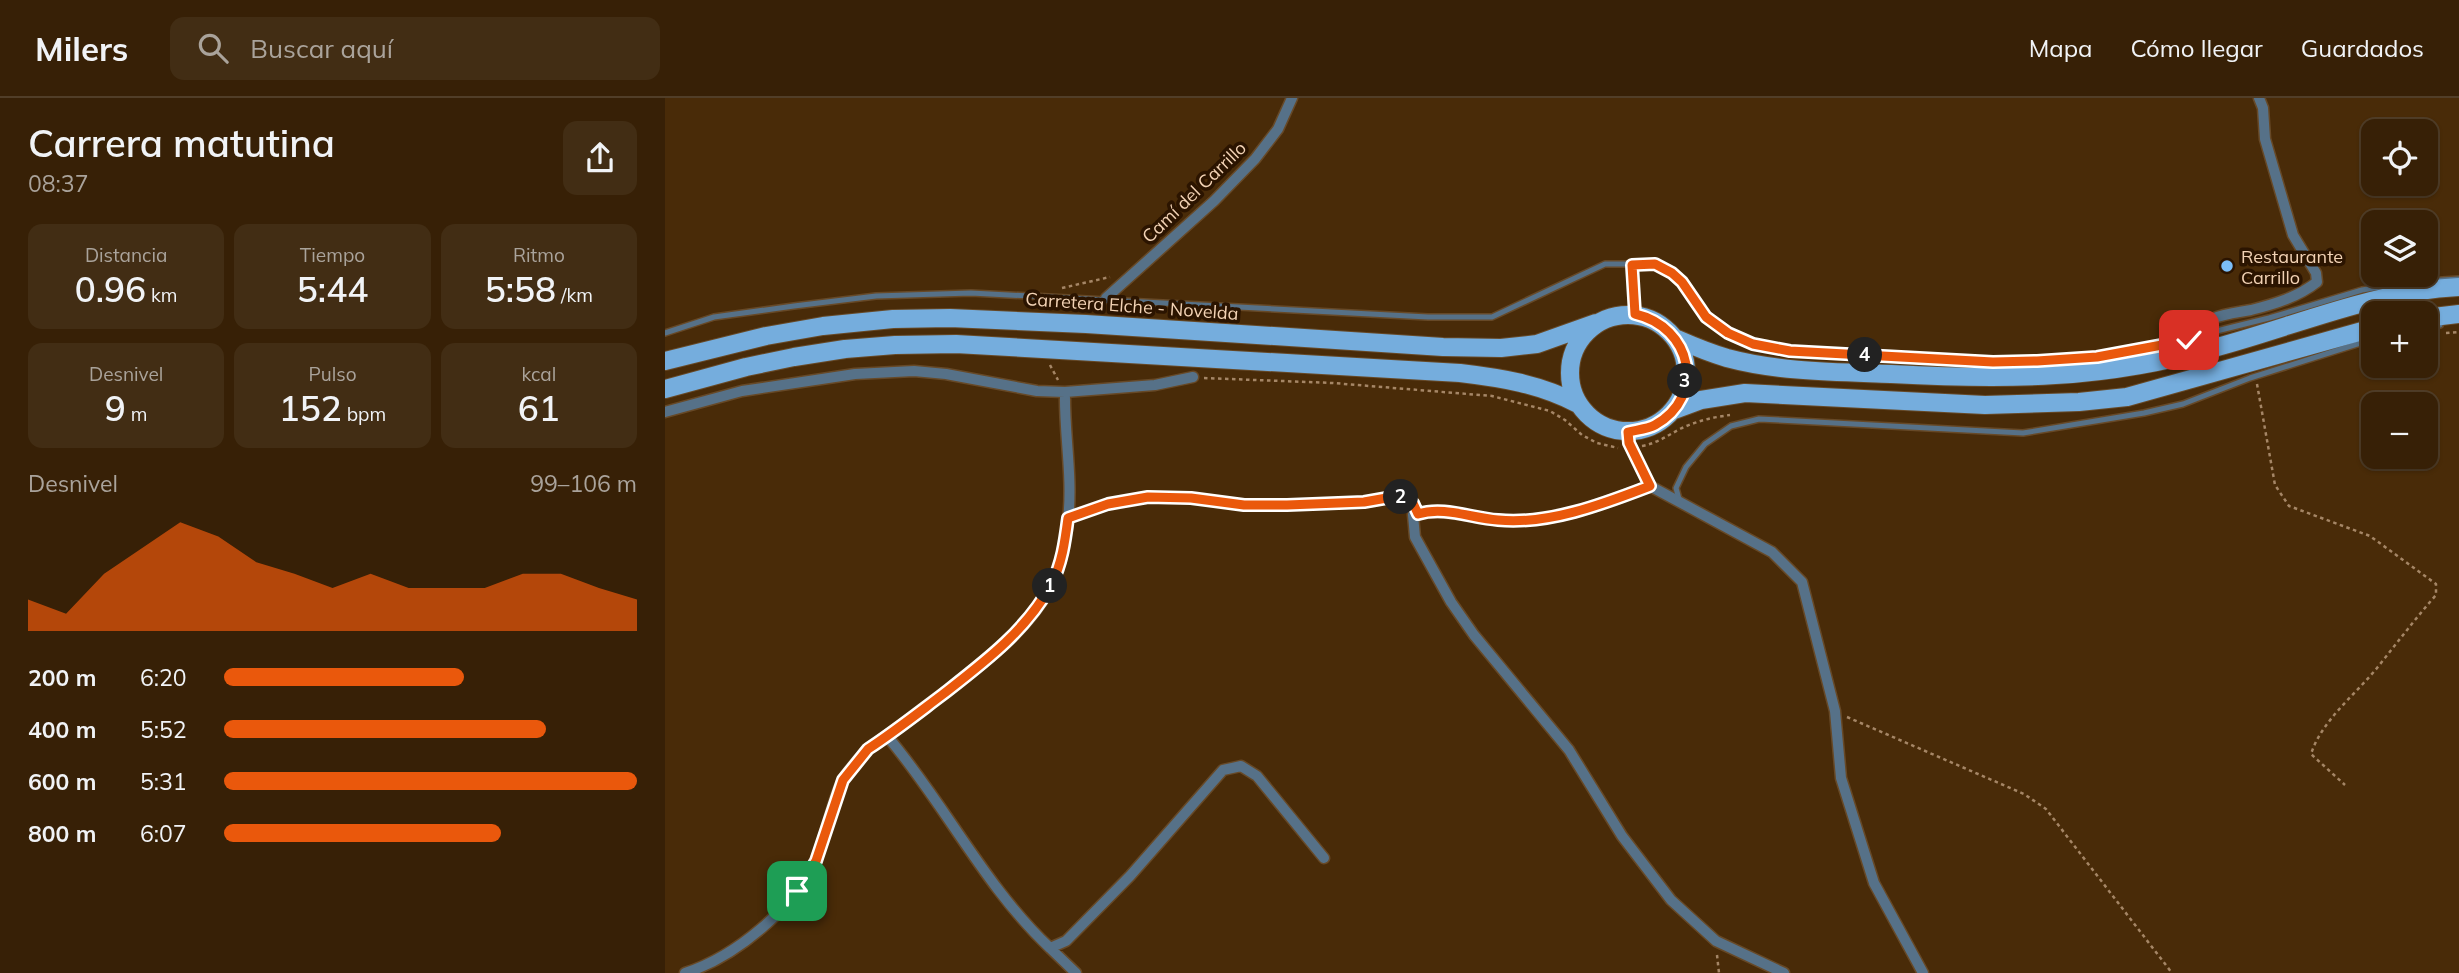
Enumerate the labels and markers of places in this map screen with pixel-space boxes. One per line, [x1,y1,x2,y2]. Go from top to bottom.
place label: Restaurante Carrillo [2241,245,2343,289]
marker: Restaurante Carrillo [2219,258,2235,274]
pin [2159,310,2219,370]
pin: 4 [1847,338,1883,372]
pin: 3 [1667,364,1703,398]
pin: 2 [1383,480,1419,514]
pin: 1 [1033,568,1067,603]
pin [767,861,827,921]

